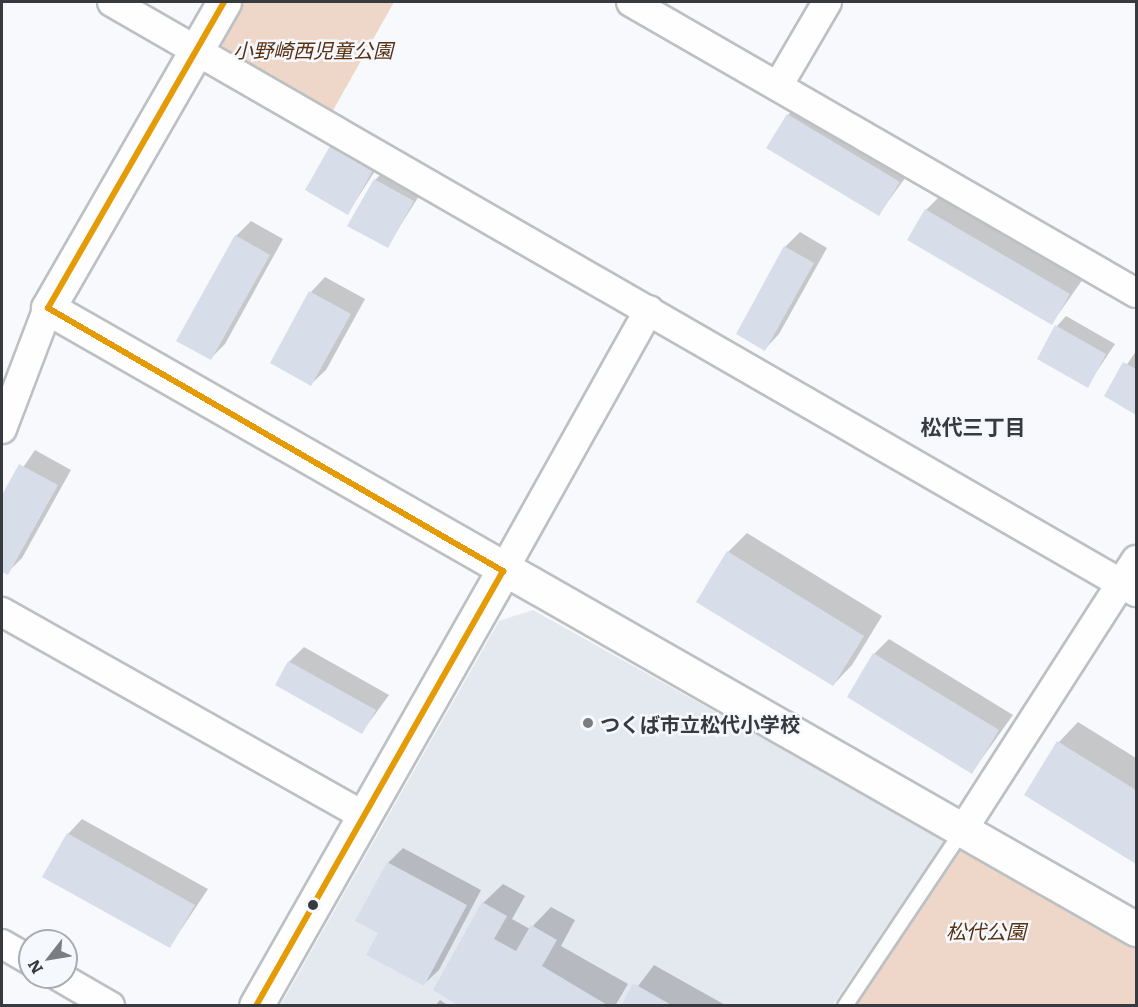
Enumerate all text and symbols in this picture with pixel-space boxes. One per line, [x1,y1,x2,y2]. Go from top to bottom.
park label: 小野崎西児童公園 [233,37,393,61]
district label: 松代三丁目 [921,413,1025,439]
place label: つくば市立松代小学校 [600,711,800,735]
marker: つくば市立松代小学校 [581,716,595,730]
unlabelled marker [307,899,319,911]
park label: 松代公園 [946,918,1026,942]
north arrow [18,929,78,989]
text: N [21,955,48,979]

